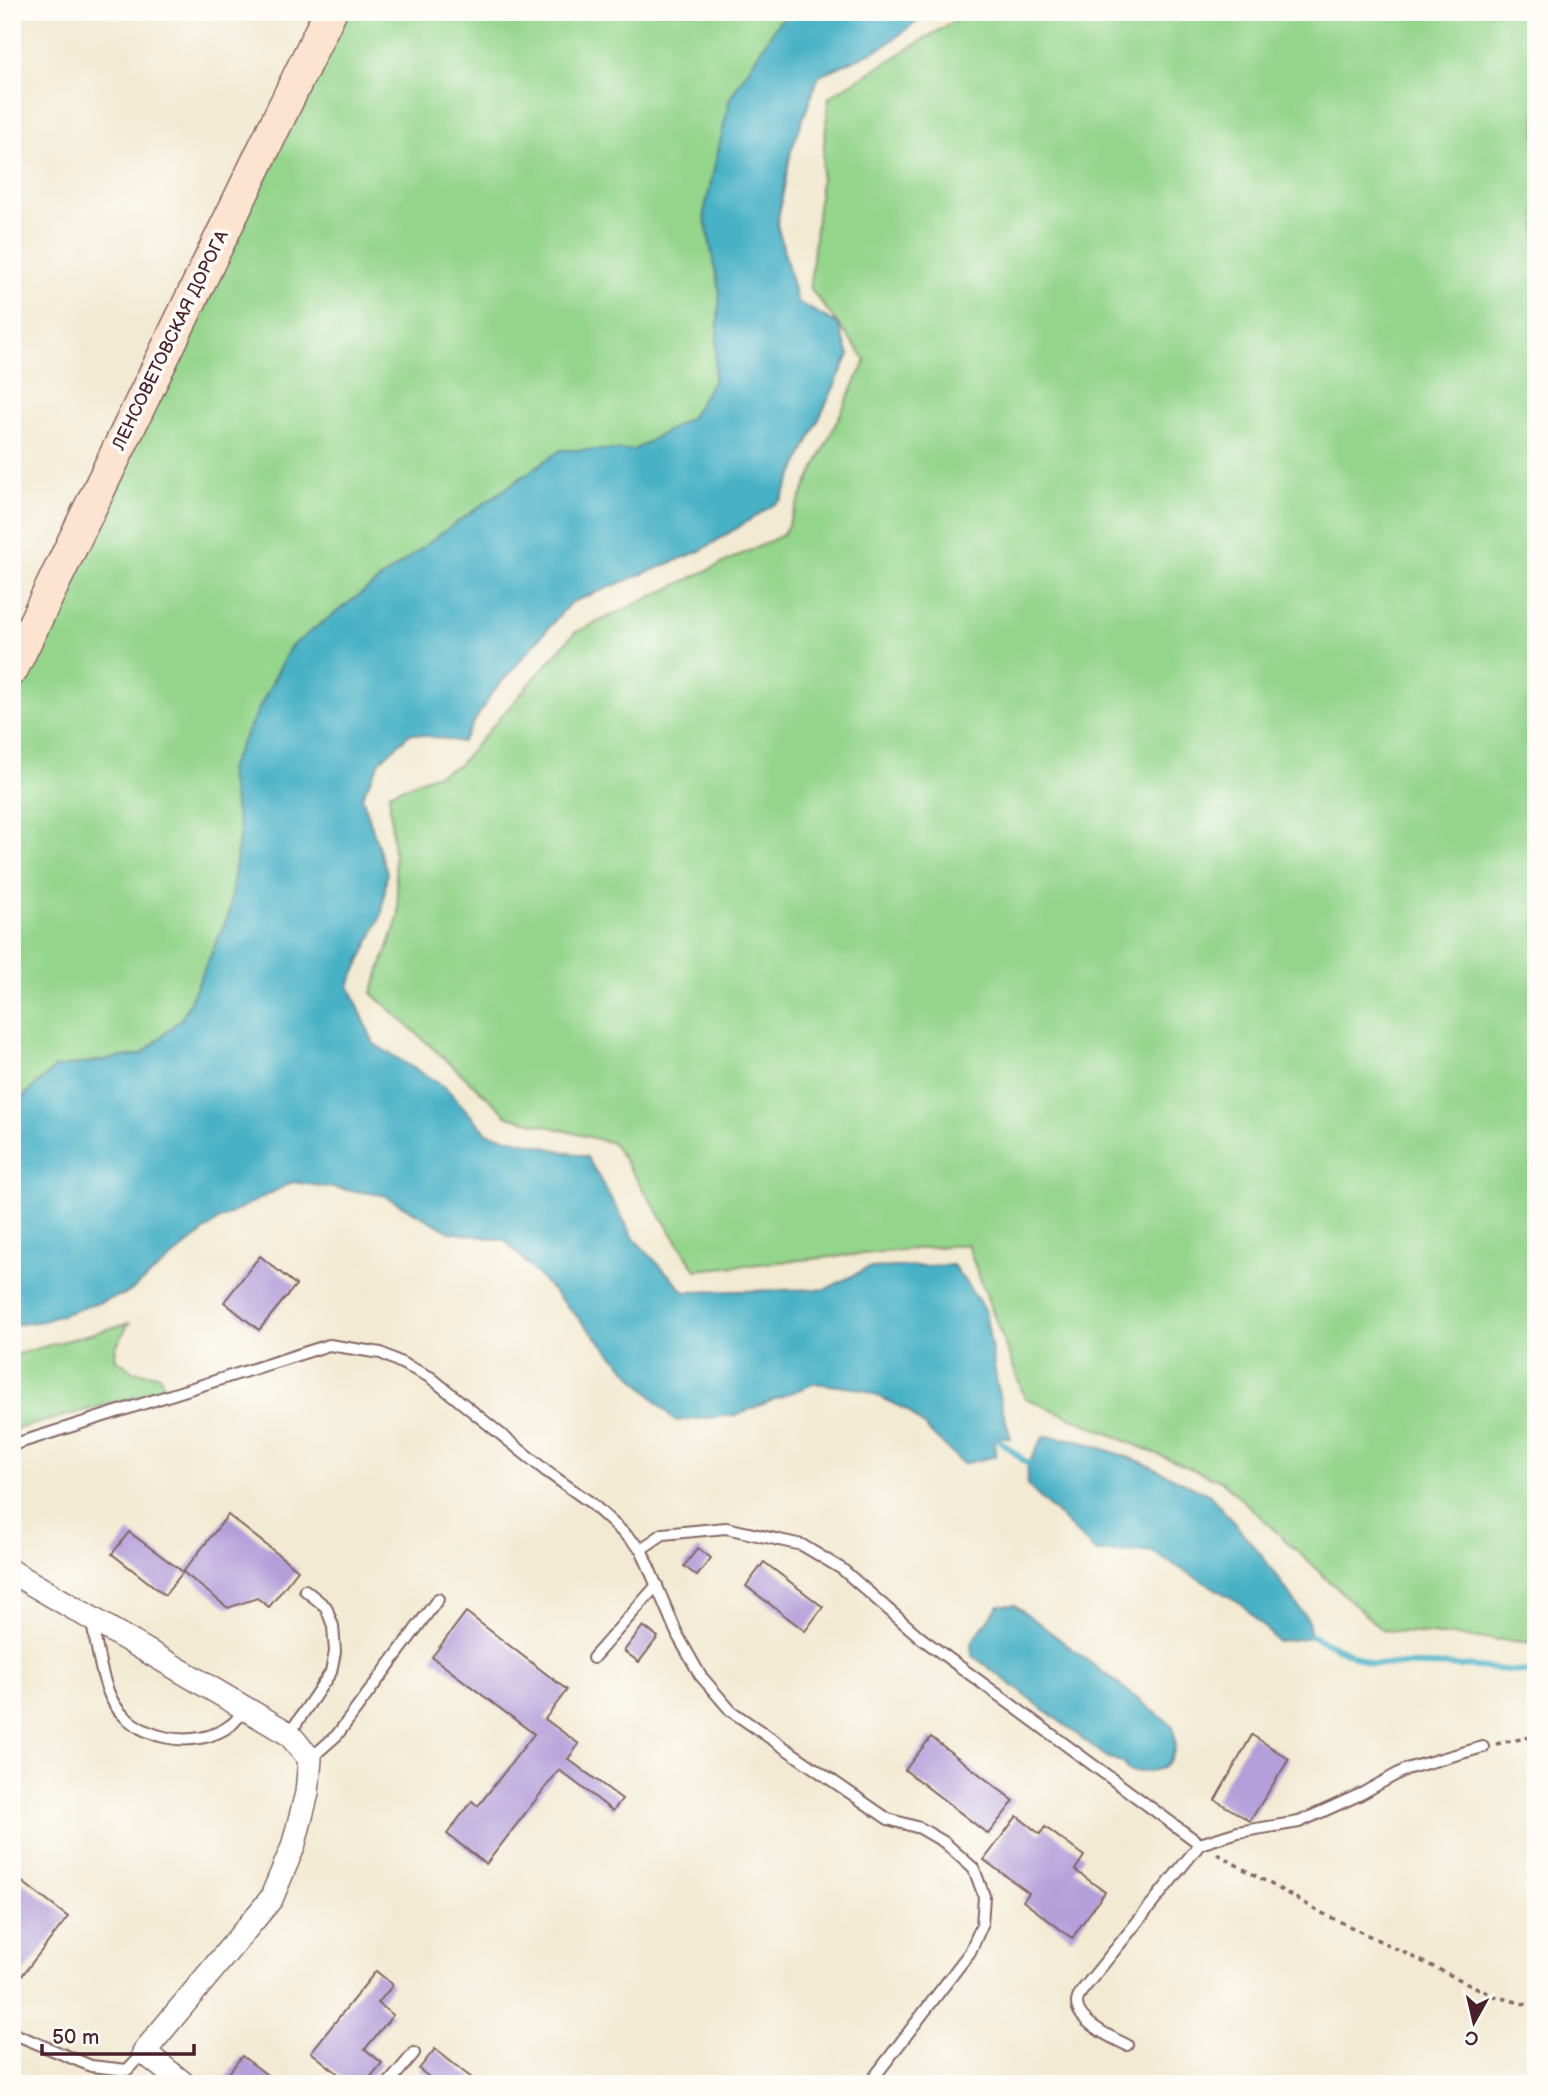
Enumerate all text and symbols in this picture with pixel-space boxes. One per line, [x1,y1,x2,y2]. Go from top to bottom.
street label: ЛЕНСОВЕТОВСКАЯ ДОРОГА [108,227,233,454]
north arrow [1440,1988,1510,2058]
scale bar [42,2012,194,2056]
text: 50 m [52,2025,99,2050]
text: С [1464,2025,1480,2050]

